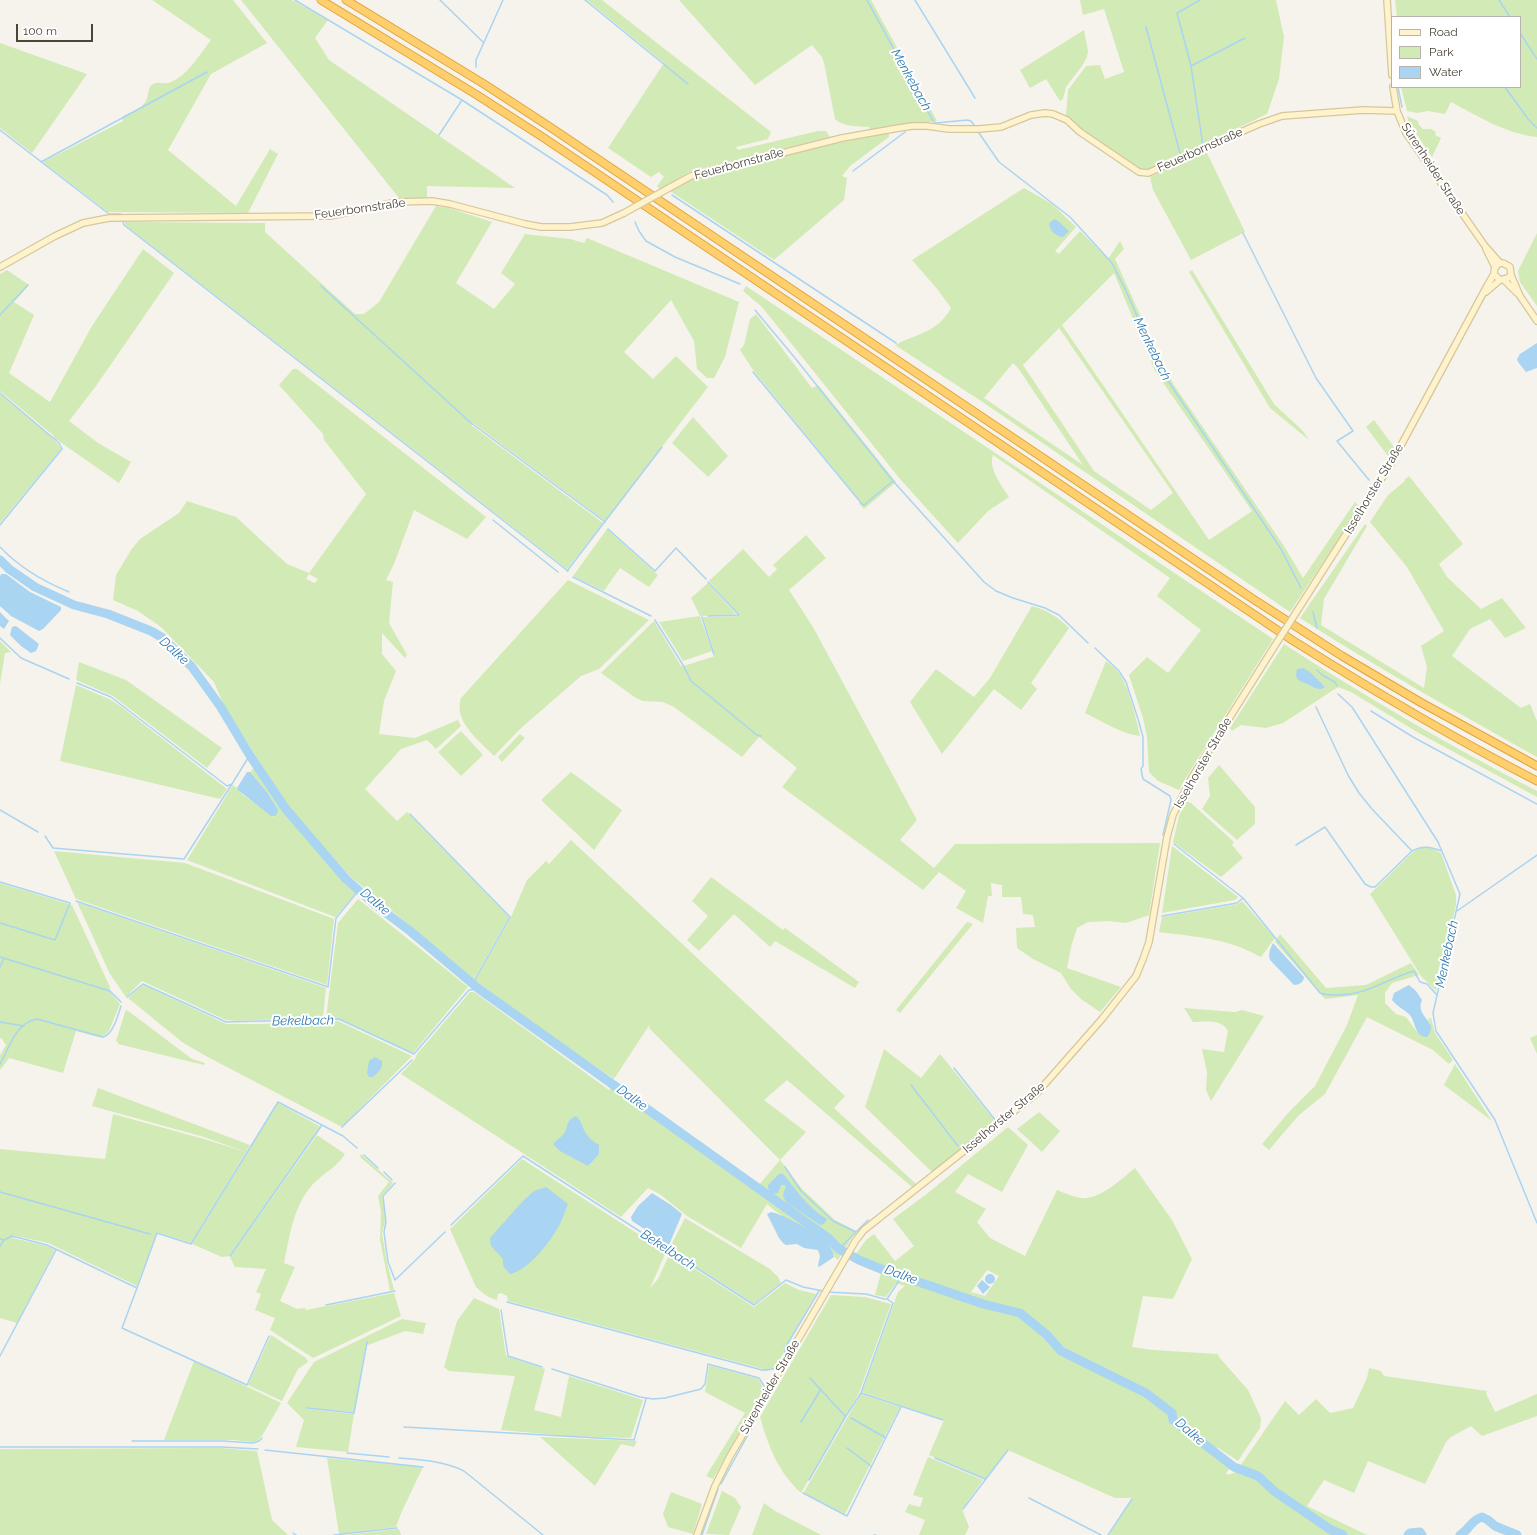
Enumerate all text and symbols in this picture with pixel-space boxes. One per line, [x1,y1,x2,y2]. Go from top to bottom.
scale bar [18,16,95,42]
legend [1391,16,1521,88]
text: 100 m [23,24,57,38]
text: Road [1429,25,1458,39]
text: Park [1429,45,1454,59]
water label: Menkebach [888,46,934,114]
text: Water [1429,65,1463,79]
street label: Sürenheider Straße [1398,120,1468,218]
street label: Feuerbornstraße [1155,125,1245,175]
street label: Feuerbornstraße [693,145,785,183]
street label: Feuerbornstraße [313,195,407,223]
water label: Menkebach [1130,315,1174,383]
street label: Isselhorster Straße [1341,441,1407,537]
water label: Dalke [156,634,192,668]
street label: Isselhorster Straße [1171,715,1235,811]
water label: Dalke [357,885,393,919]
water label: Menkebach [1432,919,1462,989]
water label: Bekelbach [272,1013,334,1029]
street label: Isselhorster Straße [960,1079,1048,1157]
water label: Dalke [614,1082,650,1114]
water label: Bekelbach [638,1227,698,1273]
water label: Dalke [882,1262,920,1288]
street label: Sürenheider Straße [737,1337,803,1437]
water label: Dalke [1172,1415,1208,1449]

